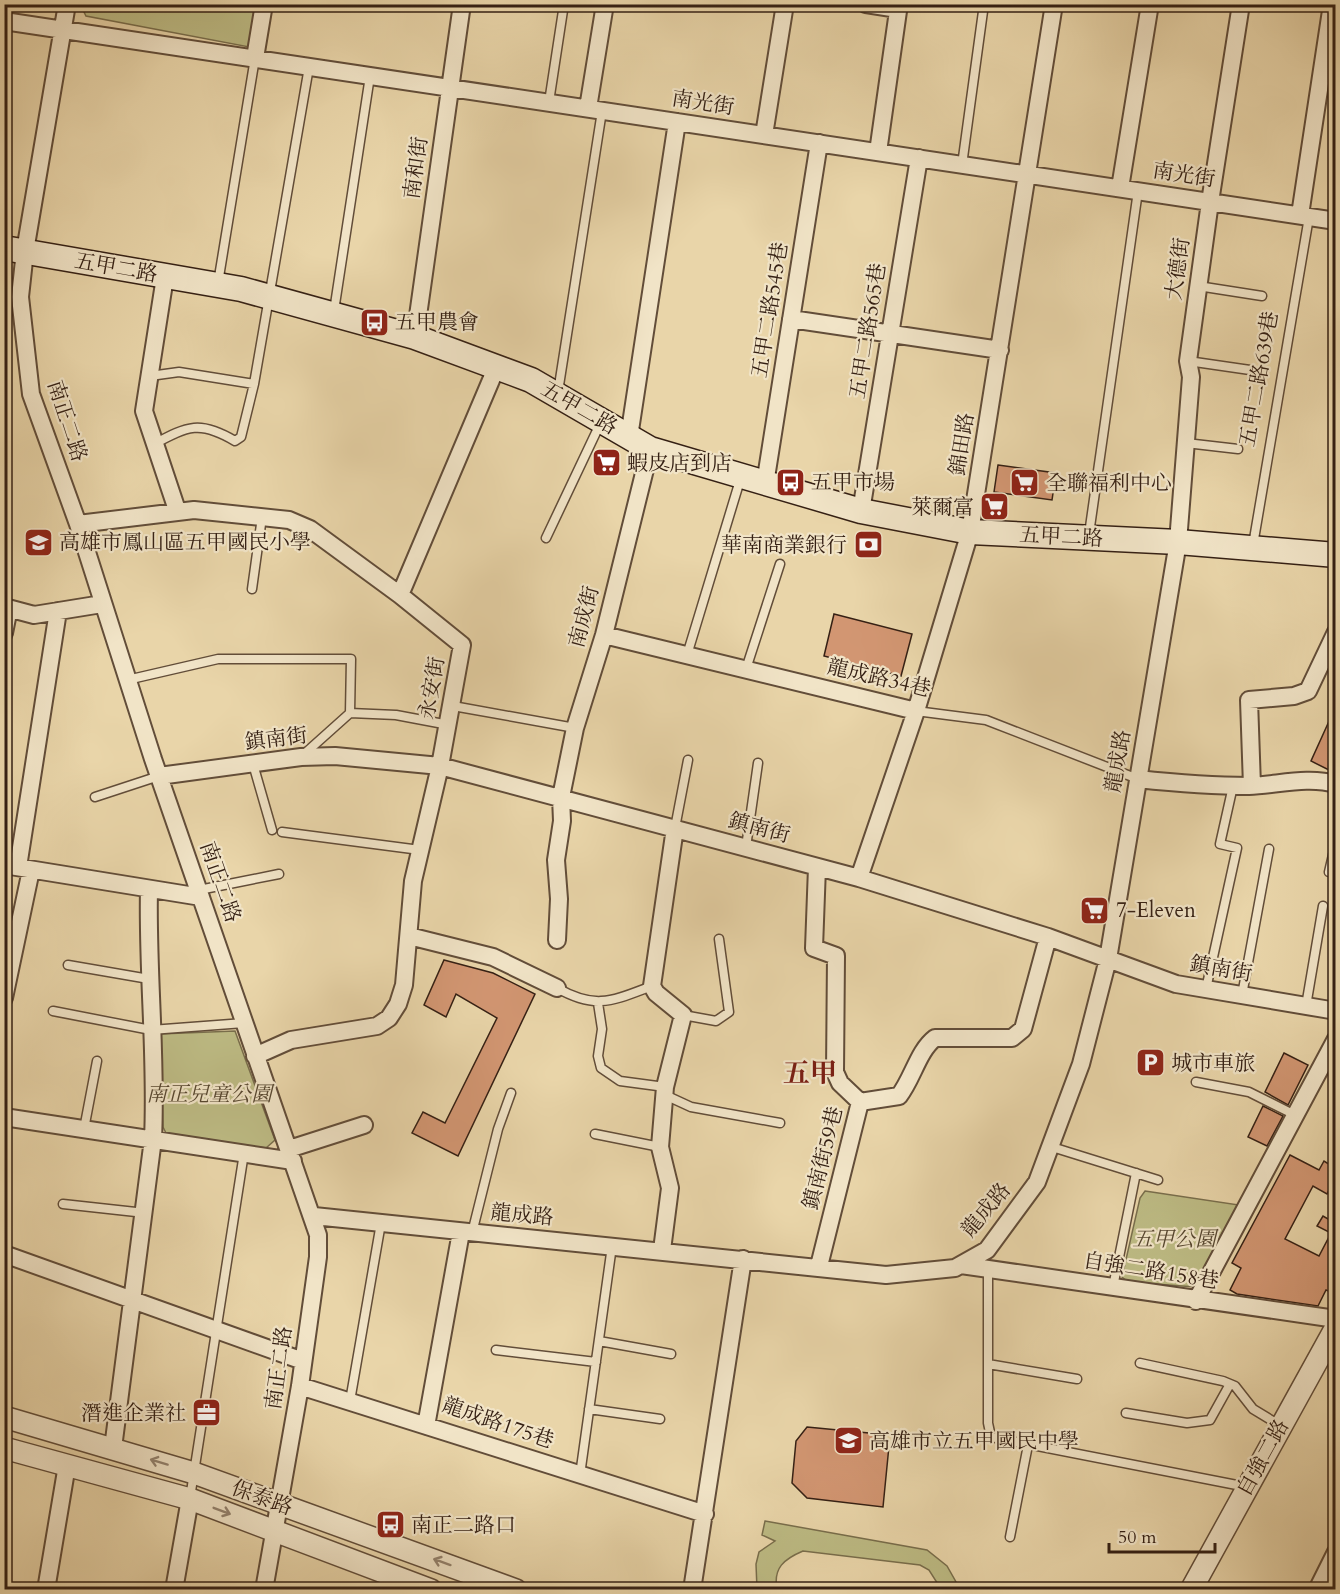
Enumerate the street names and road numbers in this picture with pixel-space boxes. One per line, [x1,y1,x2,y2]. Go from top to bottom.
street label: 南光街 [670,84,736,122]
street label: 南和街 [397,135,435,201]
street label: 南光街 [1151,156,1217,194]
street label: 大德街 [1159,236,1197,302]
street label: 五甲二路545巷 [745,240,795,380]
street label: 五甲二路 [72,246,160,290]
street label: 五甲二路565巷 [843,261,893,401]
street label: 五甲二路639巷 [1233,309,1285,449]
street label: 五甲二路 [535,374,623,442]
street label: 南正二路 [40,377,94,465]
street label: 錦田路 [943,411,981,477]
street label: 五甲二路 [1018,520,1104,554]
street label: 南成街 [562,583,606,651]
street label: 龍成路34巷 [824,652,934,704]
street label: 永安街 [412,654,452,722]
street label: 鎮南街 [243,721,309,757]
street label: 龍成路 [1098,727,1138,795]
street label: 鎮南街 [725,806,793,850]
street label: 南正二路 [193,838,247,926]
street label: 鎮南街 [1187,949,1255,989]
street label: 鎮南街59巷 [796,1103,850,1213]
street label: 龍成路 [955,1177,1017,1243]
street label: 龍成路 [489,1198,555,1232]
street label: 自強二路158巷 [1081,1246,1221,1296]
street label: 南正二路 [259,1324,299,1412]
street label: 龍成路175巷 [438,1390,558,1456]
street label: 自強二路 [1230,1414,1296,1502]
street label: 保泰路 [227,1474,297,1522]

